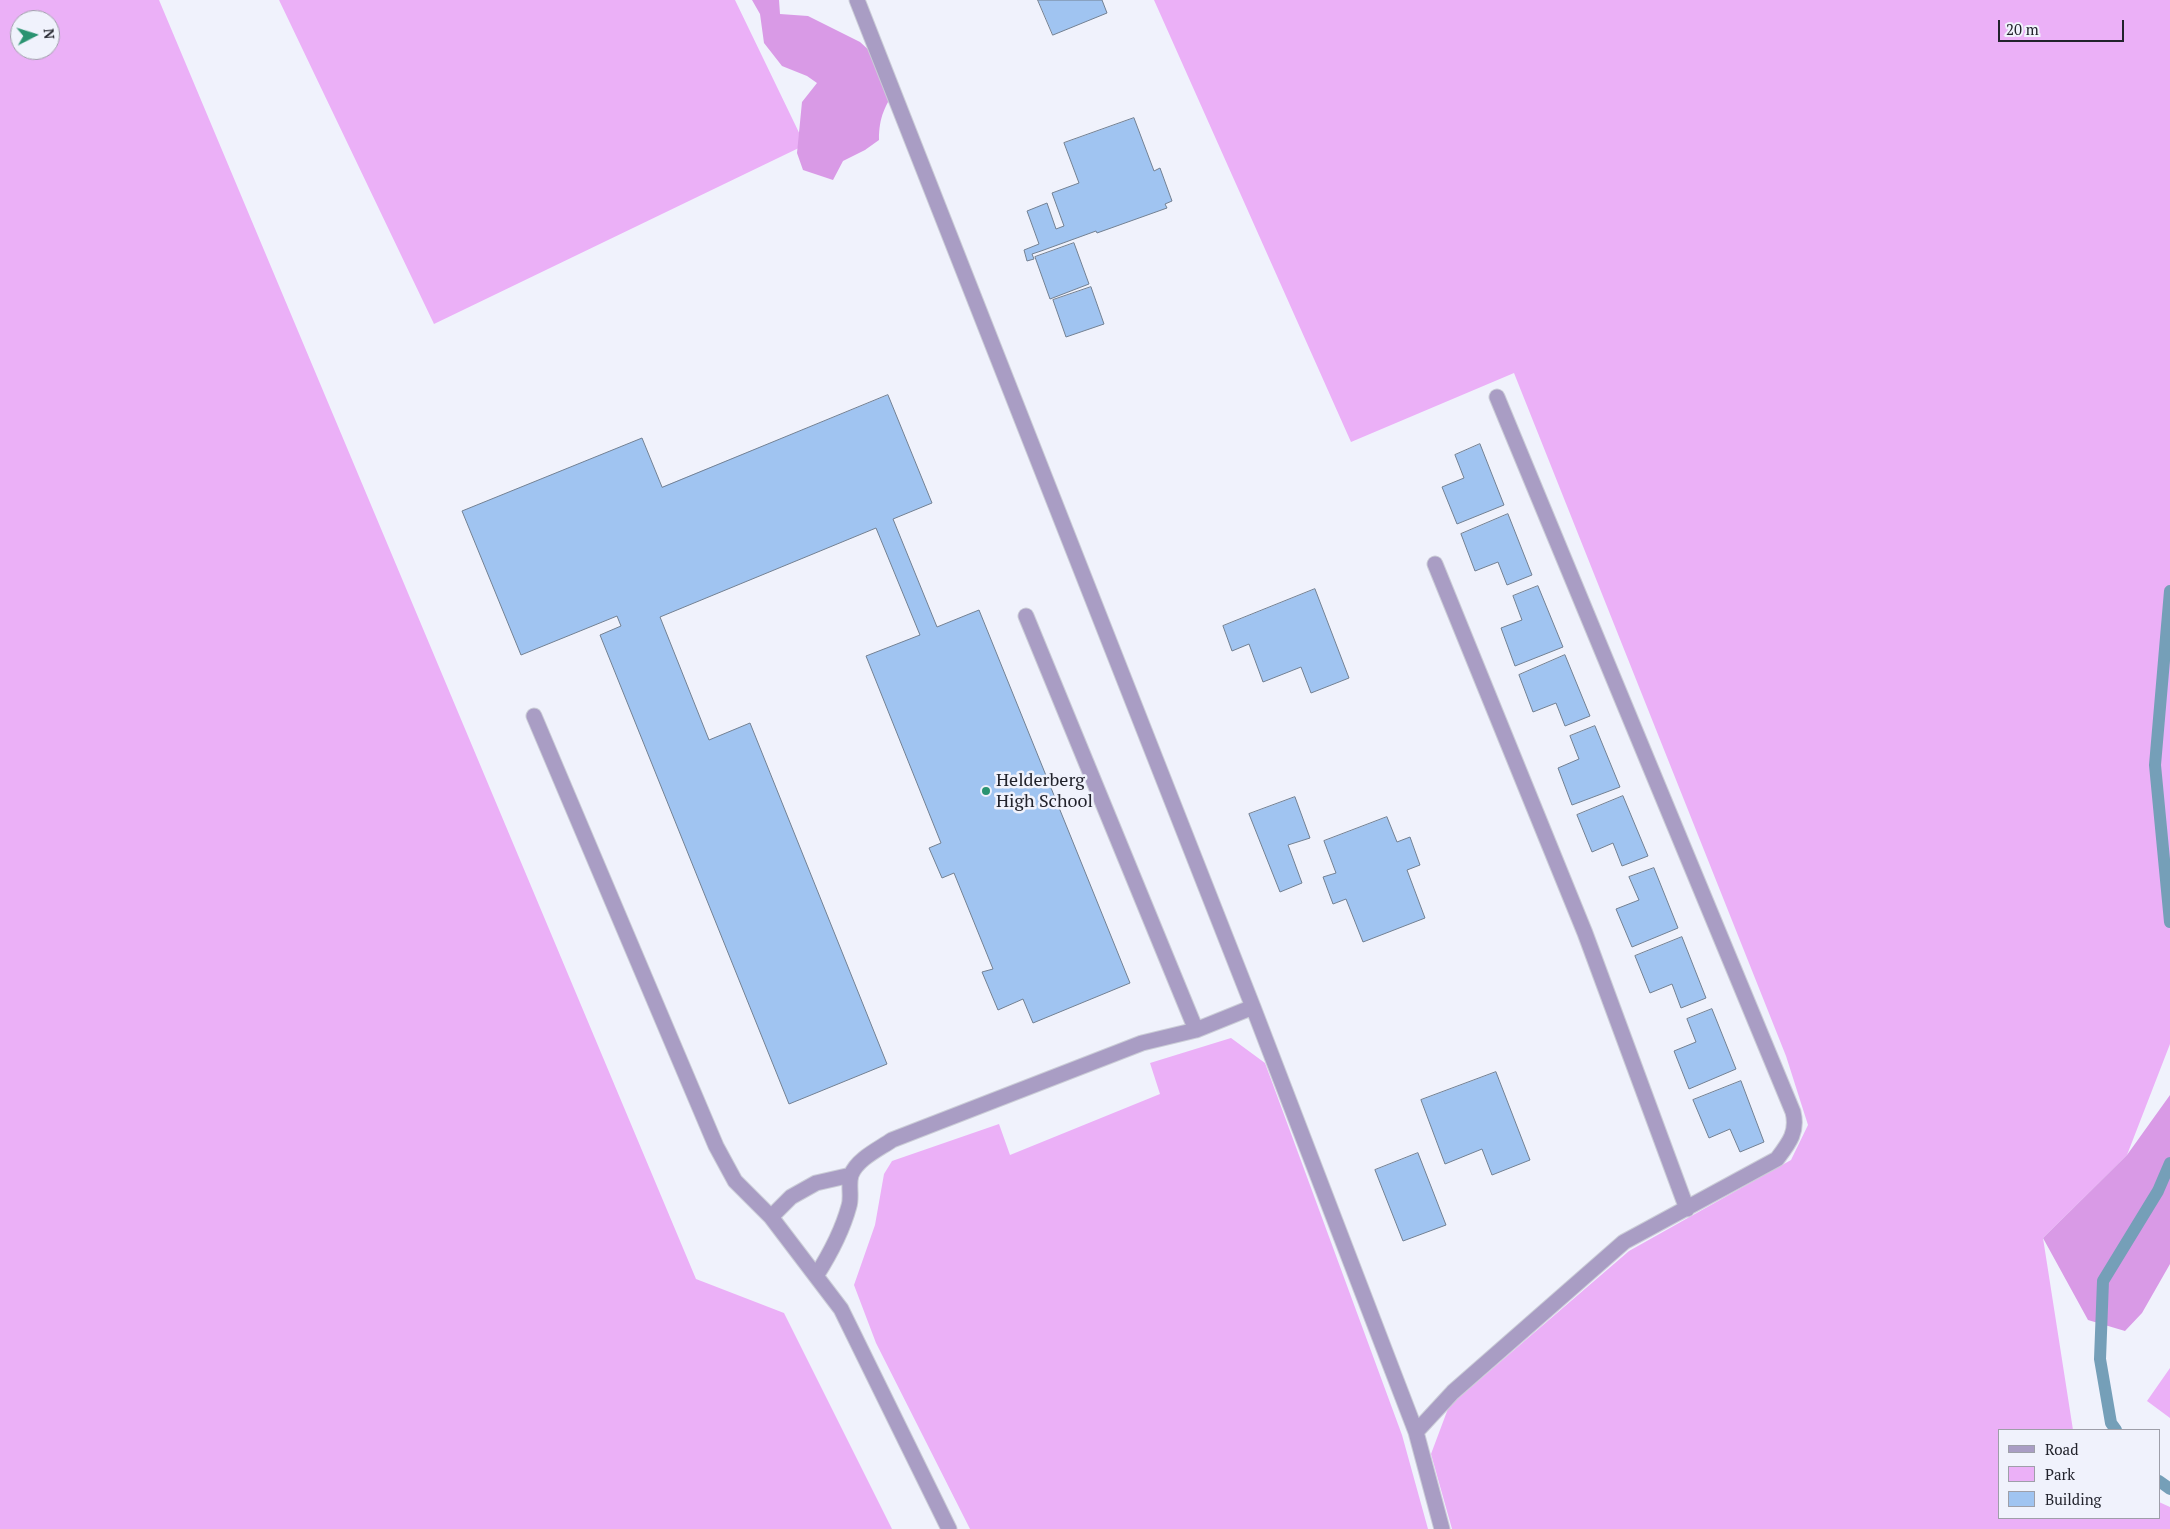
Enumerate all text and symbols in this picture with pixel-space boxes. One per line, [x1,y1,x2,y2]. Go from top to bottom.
north arrow [10,10,60,60]
scale bar [2000,10,2126,42]
text: 20 m [2006,19,2039,39]
text: N [40,28,59,40]
place label: Helderberg High School [996,770,1093,812]
marker: Helderberg High School [980,785,992,797]
legend [1998,1429,2160,1519]
text: Road [2045,1439,2078,1459]
text: Park [2045,1464,2075,1484]
text: Building [2045,1489,2102,1509]

